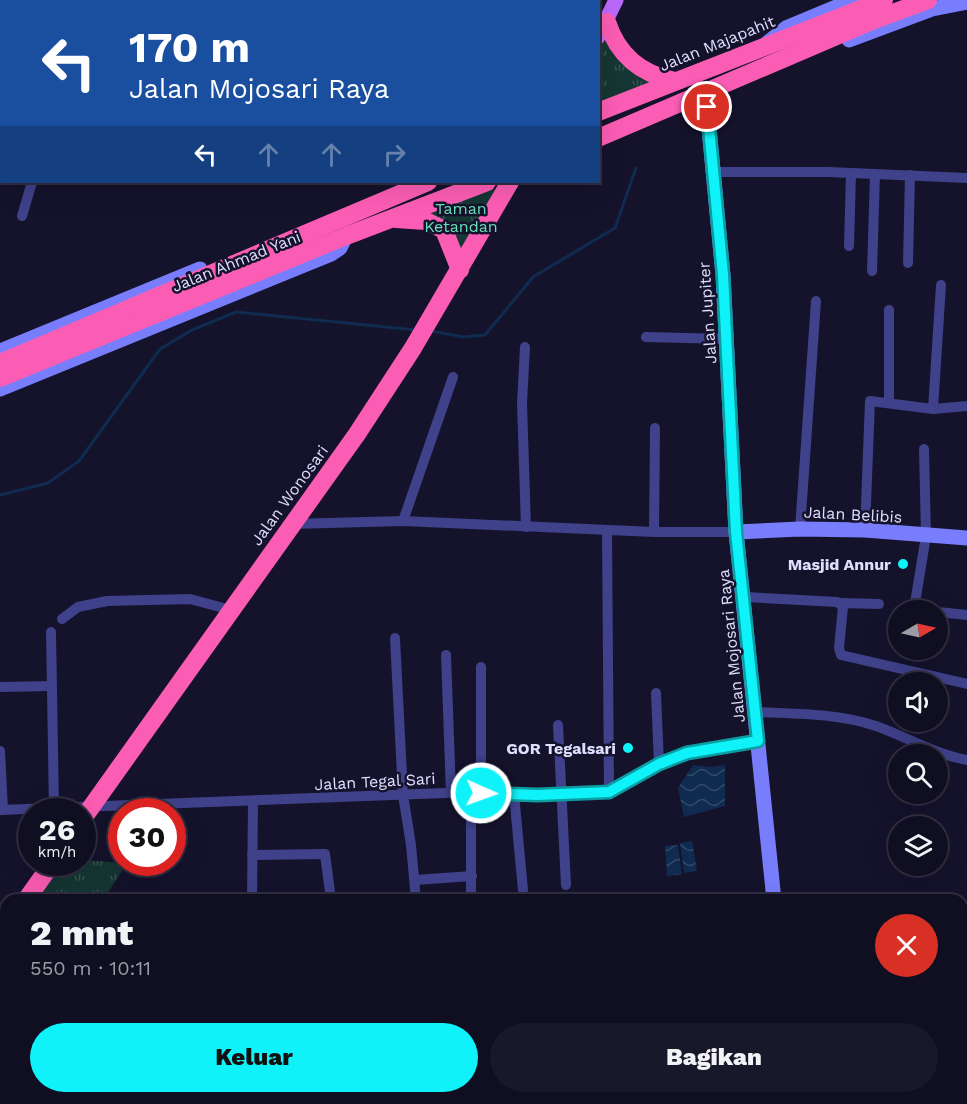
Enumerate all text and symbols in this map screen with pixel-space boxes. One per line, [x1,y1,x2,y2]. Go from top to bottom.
street label: Jalan Majapahit [657,12,778,75]
text: 170 m [129,23,250,72]
icon: left [30,24,108,102]
text: Jalan Mojosari Raya [129,73,389,105]
pin [681,81,732,132]
icon: arrive [690,90,723,123]
icon: left [189,138,222,171]
icon: ahead [252,138,285,171]
icon: ahead [315,138,348,171]
icon: right [378,138,411,171]
park label: Taman Ketandan [424,199,498,236]
street label: Jalan Ahmad Yani [169,227,303,296]
street label: Jalan Jupiter [694,261,721,365]
street label: Jalan Wonosari [247,442,332,549]
street label: Jalan Belibis [803,502,903,527]
place label: Masjid Annur [788,555,891,574]
marker: Masjid Annur [896,557,910,571]
street label: Jalan Mojosari Raya [714,568,749,724]
north arrow [888,600,948,660]
map controls [888,600,948,876]
button: sound [888,672,948,732]
place label: GOR Tegalsari [506,739,616,758]
marker: GOR Tegalsari [621,741,635,755]
button: search [888,744,948,804]
position arrow [449,761,513,825]
street label: Jalan Tegal Sari [314,769,436,794]
speed limit sign: 30 [108,798,186,876]
text: 26 [39,812,75,847]
button: layers [888,816,948,876]
text: km/h [38,843,76,861]
text: 2 mnt [30,912,133,954]
button: close [875,914,938,977]
text: 550 m · 10:11 [30,956,151,980]
button: Keluar [30,1023,478,1092]
button: Bagikan [490,1023,938,1092]

